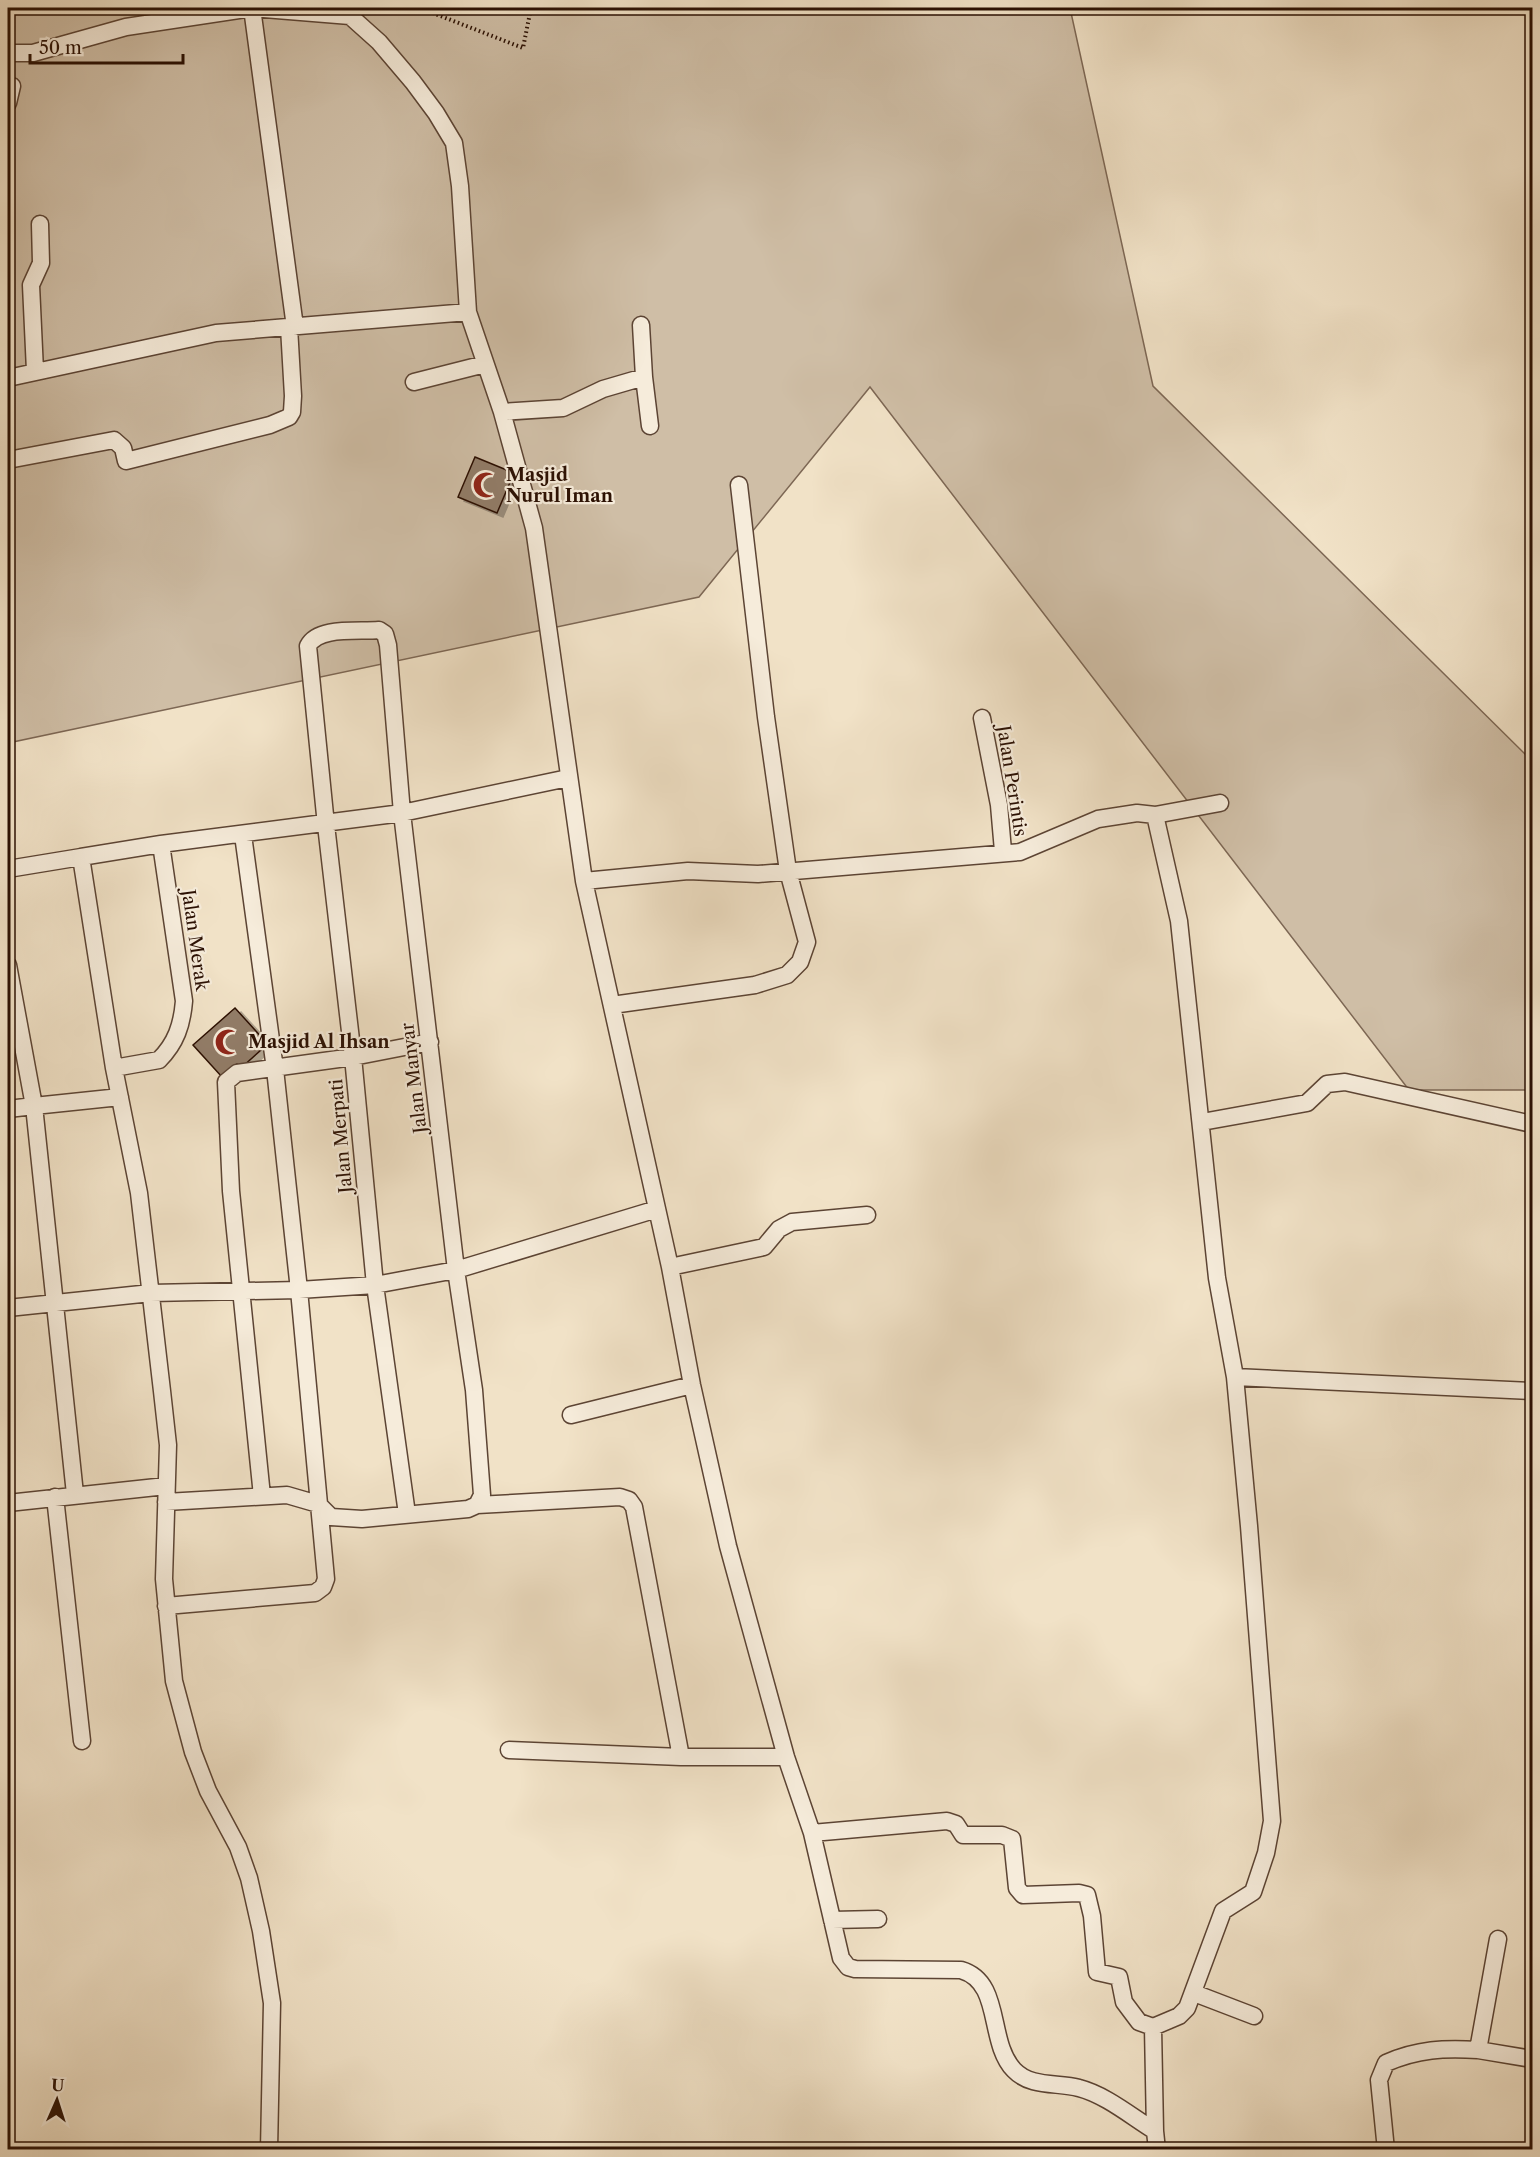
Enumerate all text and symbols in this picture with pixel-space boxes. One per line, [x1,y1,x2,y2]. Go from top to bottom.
scale bar [30,27,183,65]
text: 50 m [39,37,82,59]
place label: Masjid Nurul Iman [506,464,614,507]
mosque icon: Masjid Nurul Iman [471,470,501,500]
street label: Jalan Perintis [992,721,1032,838]
street label: Jalan Merak [177,885,213,993]
street label: Jalan Manyar [396,1021,432,1138]
mosque icon: Masjid Al Ihsan [213,1027,243,1057]
place label: Masjid Al Ihsan [248,1031,390,1053]
street label: Jalan Merpati [325,1078,357,1197]
north arrow [27,2070,87,2130]
text: U [51,2075,65,2095]

